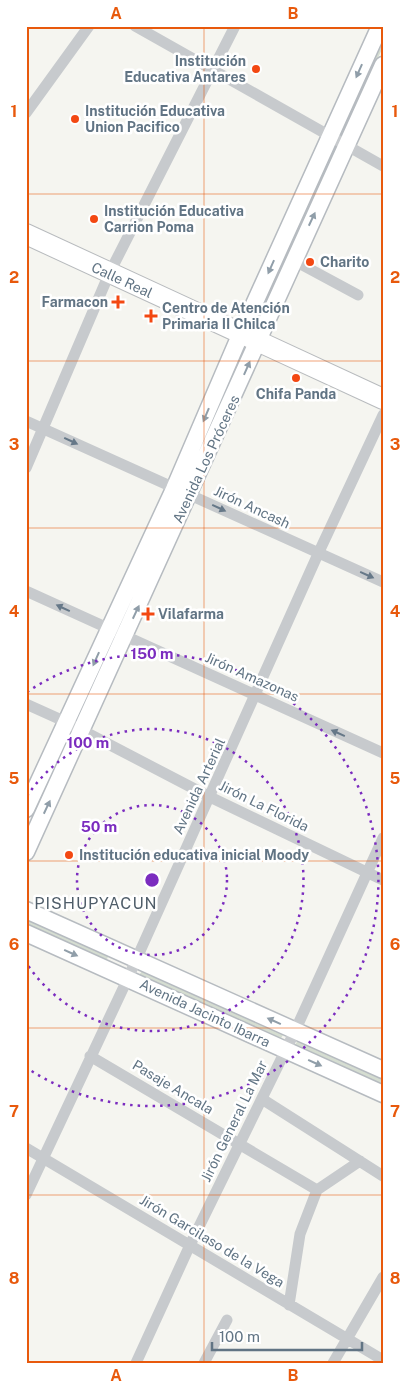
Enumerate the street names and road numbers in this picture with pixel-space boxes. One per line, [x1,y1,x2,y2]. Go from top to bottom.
street label: Calle Real [89,259,155,301]
street label: Avenida Los Próceres [169,393,243,525]
street label: Jirón Ancash [211,482,293,532]
street label: Jirón Amazonas [203,649,301,705]
street label: Avenida Arterial [170,735,228,837]
street label: Jirón La Florida [216,777,312,835]
street label: Avenida Jacinto Ibarra [137,976,273,1050]
street label: Pasaje Ancala [130,1057,216,1117]
street label: Jirón General La Mar [198,1058,270,1184]
street label: Jirón Garcilaso de la Vega [137,1191,287,1291]

